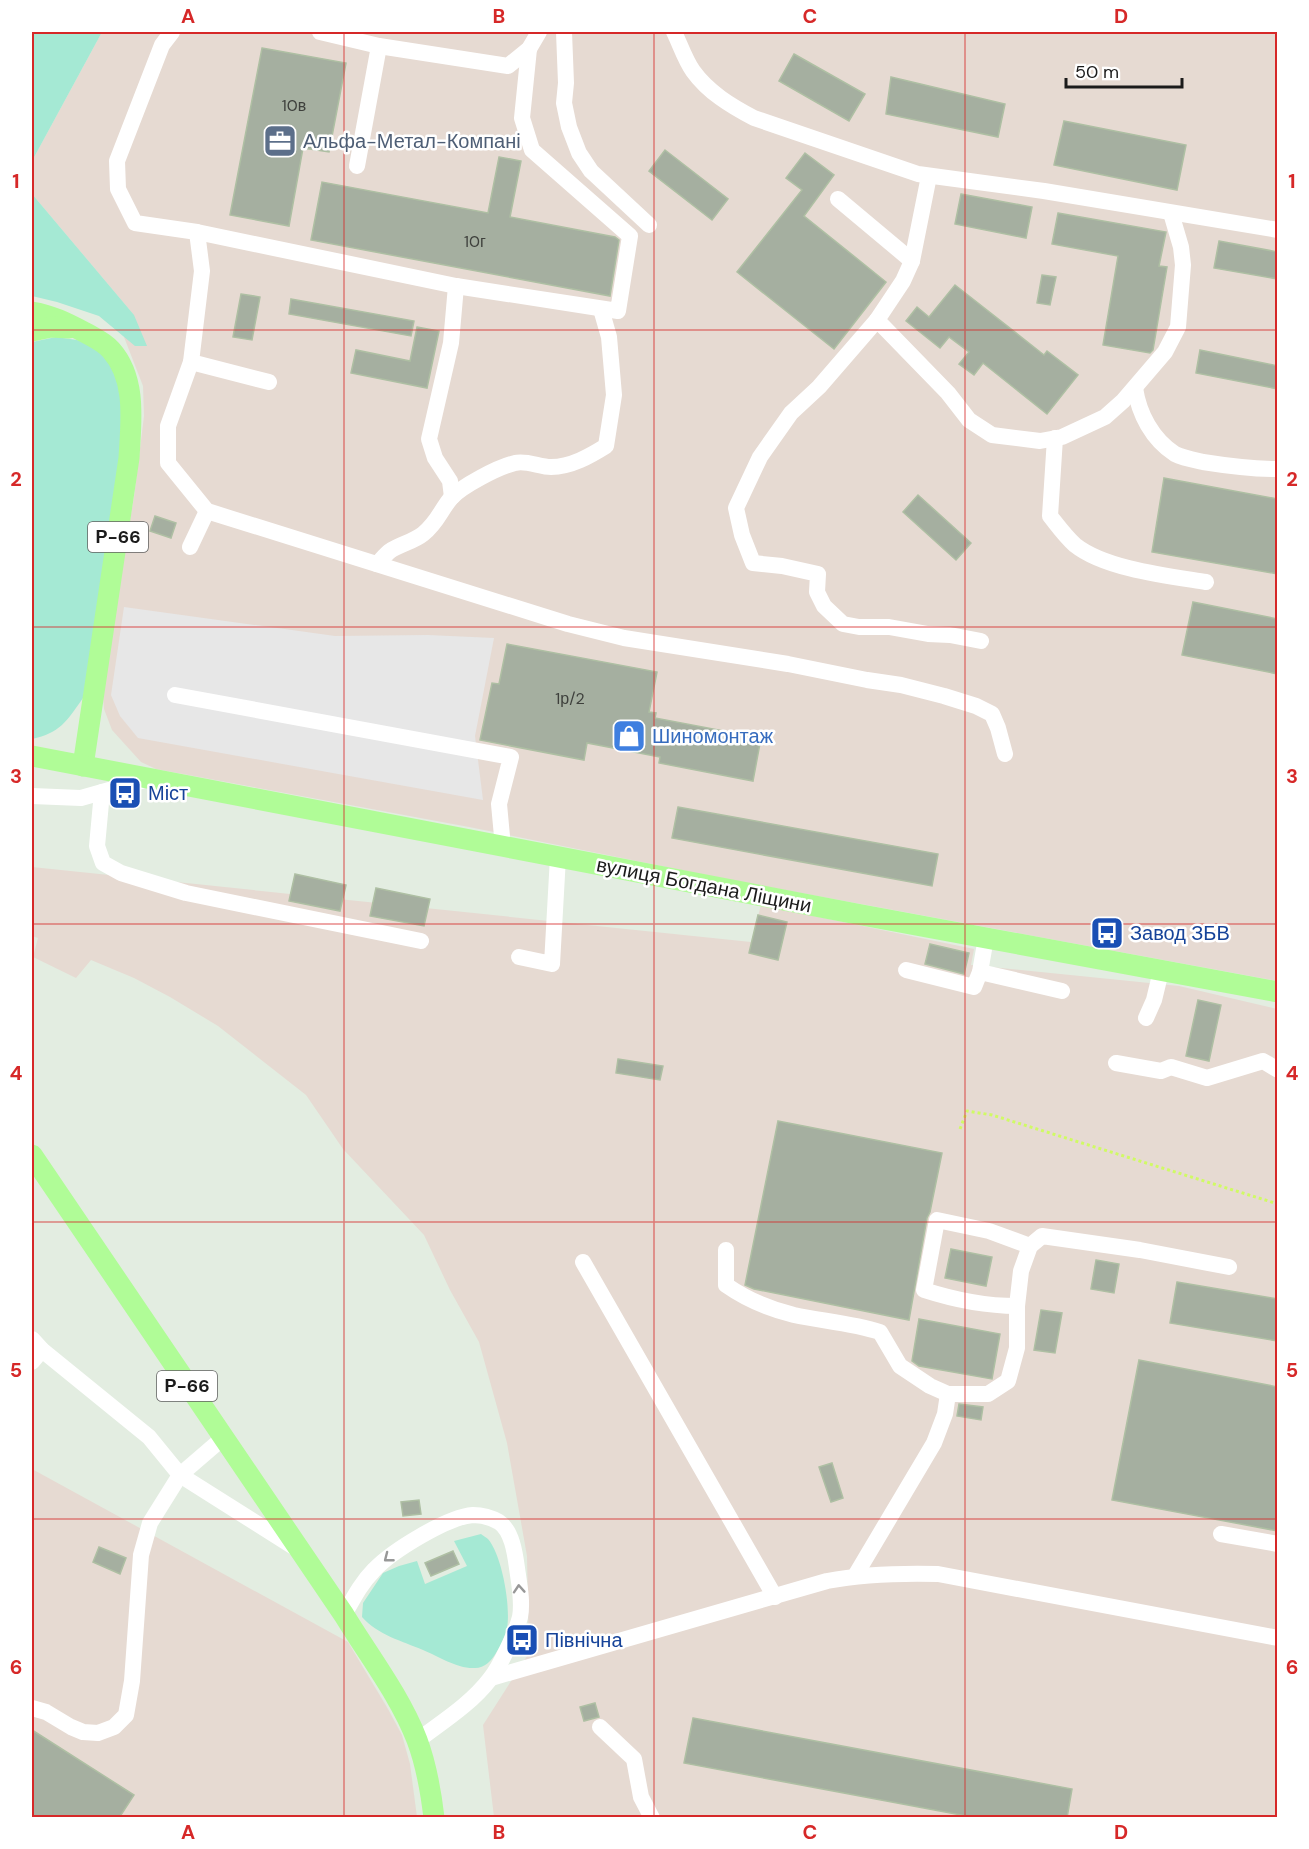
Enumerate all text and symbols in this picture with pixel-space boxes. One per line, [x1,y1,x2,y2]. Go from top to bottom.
text: A [181,3,195,29]
text: B [493,3,505,29]
text: C [803,3,817,29]
text: D [1114,3,1128,29]
scale bar [1066,51,1182,89]
text: 50 m [1075,60,1119,84]
house number: 10в [282,95,306,116]
office icon: Альфа-Метал-Компані [262,123,298,159]
place label: Альфа-Метал-Компані [303,128,521,154]
text: 1 [12,168,20,194]
text: 1 [1288,168,1296,194]
house number: 10г [464,231,486,252]
text: 2 [10,466,22,492]
text: 2 [1286,466,1298,492]
road number: Р-66 [88,522,148,552]
house number: 1р/2 [555,688,585,709]
shop icon: Шиномонтаж [611,718,647,754]
place label: Шиномонтаж [652,723,774,749]
text: 3 [10,763,22,789]
text: 3 [1286,763,1298,789]
bus stop icon: Міст [107,775,143,811]
place label: Міст [148,780,188,806]
street label: вулиця Богдана Ліщини [594,851,814,919]
bus stop icon: Завод ЗБВ [1089,915,1125,951]
place label: Завод ЗБВ [1130,920,1230,946]
text: 4 [10,1060,23,1086]
text: 4 [1286,1060,1299,1086]
text: 5 [10,1357,22,1383]
text: 5 [1286,1357,1298,1383]
road number: Р-66 [157,1371,217,1401]
one-way arrow [384,1550,395,1561]
one-way arrow [513,1585,526,1594]
bus stop icon: Північна [504,1622,540,1658]
place label: Північна [545,1627,623,1653]
text: 6 [10,1654,22,1680]
text: 6 [1286,1654,1298,1680]
text: A [181,1819,195,1845]
text: B [493,1819,505,1845]
text: C [803,1819,817,1845]
text: D [1114,1819,1128,1845]

